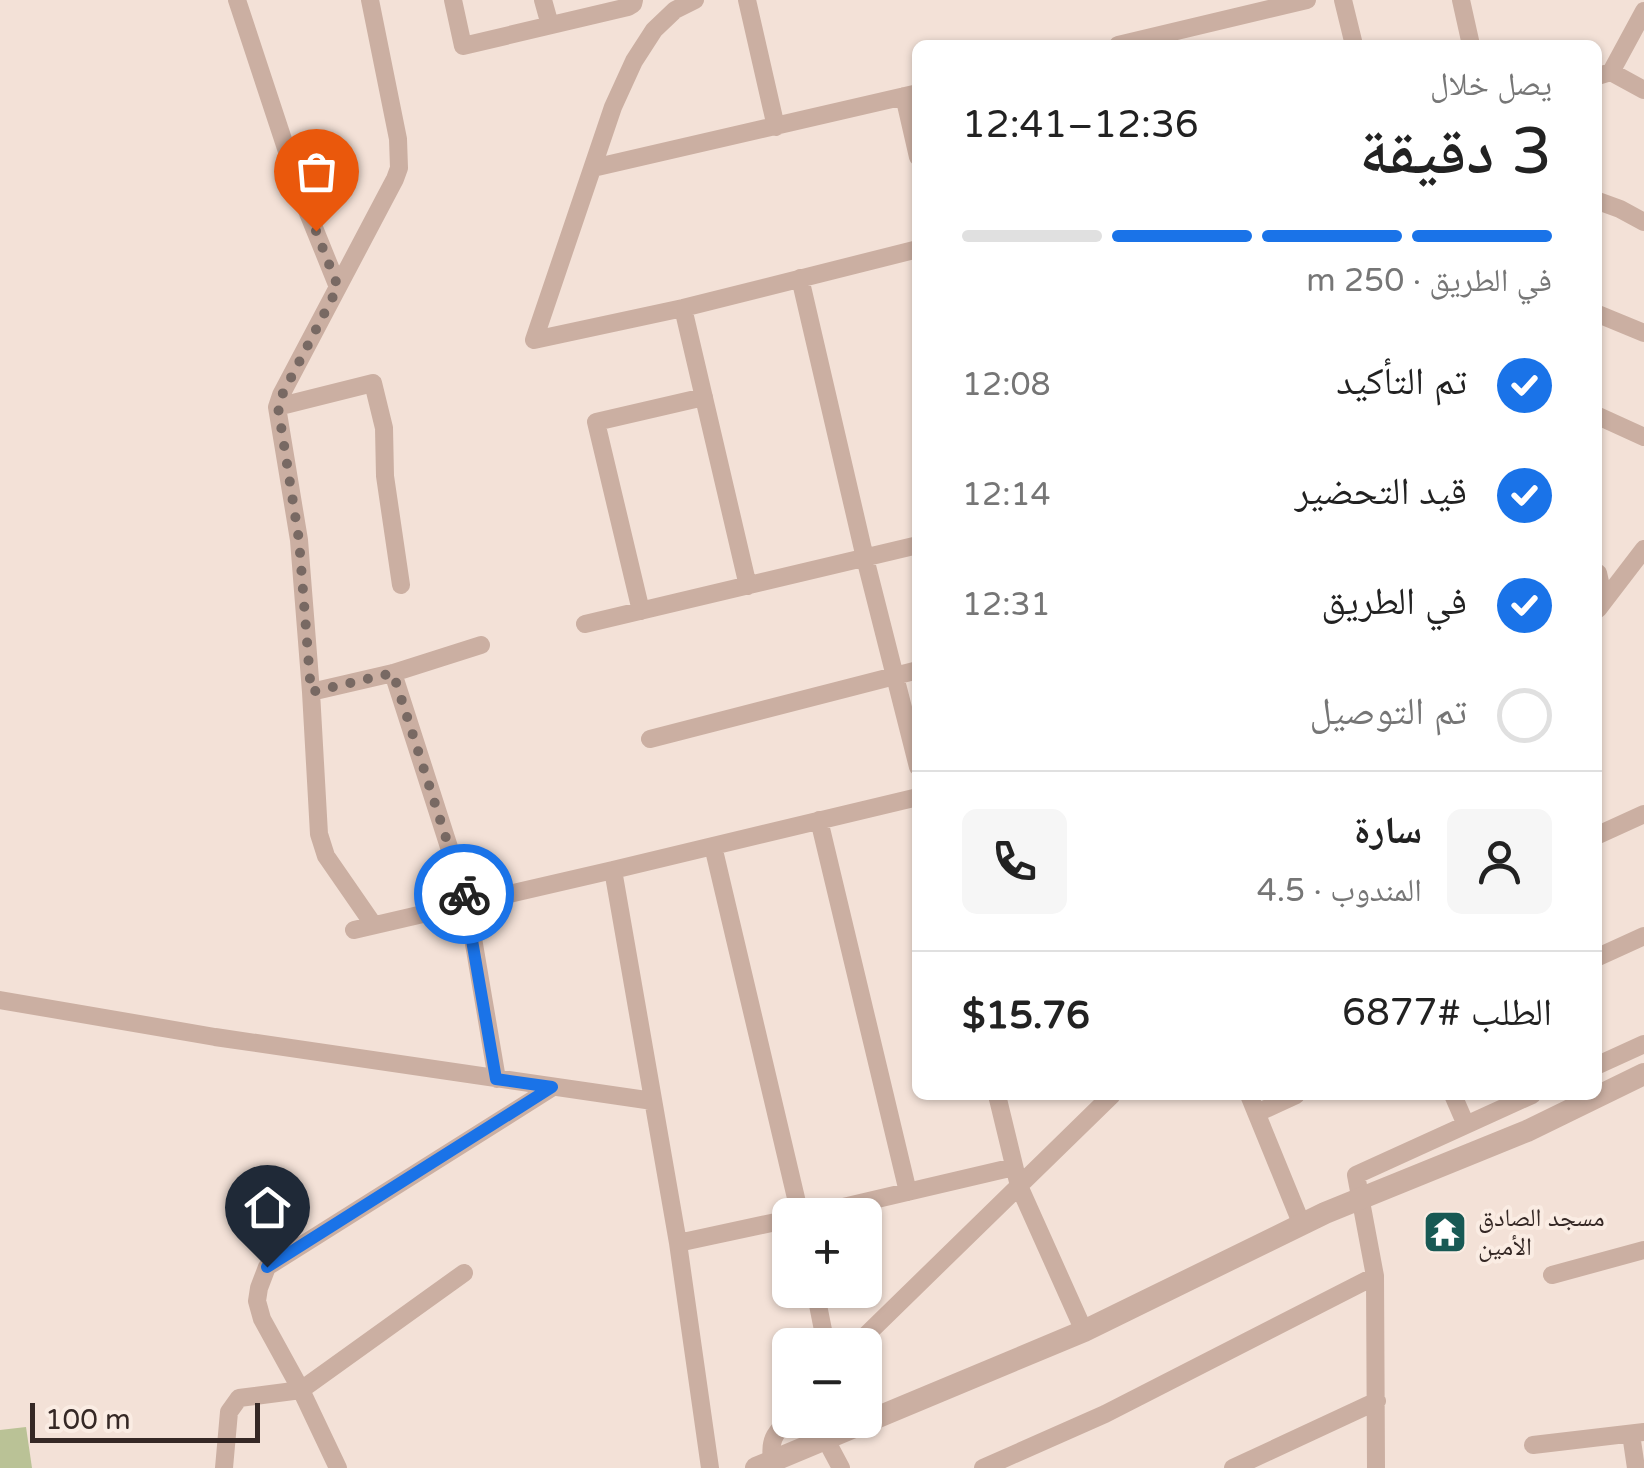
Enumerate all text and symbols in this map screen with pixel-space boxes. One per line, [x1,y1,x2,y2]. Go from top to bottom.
text: يصل خلال [1430,66,1552,104]
text: 12:36–12:41 [962,102,1199,148]
text: 3 دقيقة [1359,113,1552,192]
pin [274,129,359,232]
icon: bag [289,144,344,199]
text: في الطريق · 250 m [1306,262,1552,300]
icon: check [1497,358,1552,413]
text: تم التأكيد [1336,359,1467,405]
text: 12:08 [962,366,1051,404]
icon: check [1497,468,1552,523]
text: قيد التحضير [1295,469,1467,515]
text: 12:14 [962,476,1051,514]
icon: check [1497,578,1552,633]
text: في الطريق [1321,579,1467,625]
text: 12:31 [962,586,1051,624]
text: تم التوصيل [1309,689,1467,735]
text: سارة [1354,808,1422,854]
button: phone [962,809,1067,914]
button: person [1447,809,1552,914]
courier [414,844,514,944]
icon: bike [437,867,492,922]
text: المندوب · 4.5 [1257,872,1422,910]
text: الطلب #6877 [1342,990,1552,1036]
text: $15.76 [962,993,1090,1039]
pin [225,1165,310,1268]
icon: home [240,1180,295,1235]
map controls [772,1198,882,1438]
button: + [772,1198,882,1308]
place label: مسجد الصادق الأمين [1478,1203,1605,1262]
temple icon: مسجد الصادق الأمين [1422,1209,1468,1255]
button: − [772,1328,882,1438]
scale bar [30,1398,260,1442]
text: 100 m [45,1403,131,1437]

